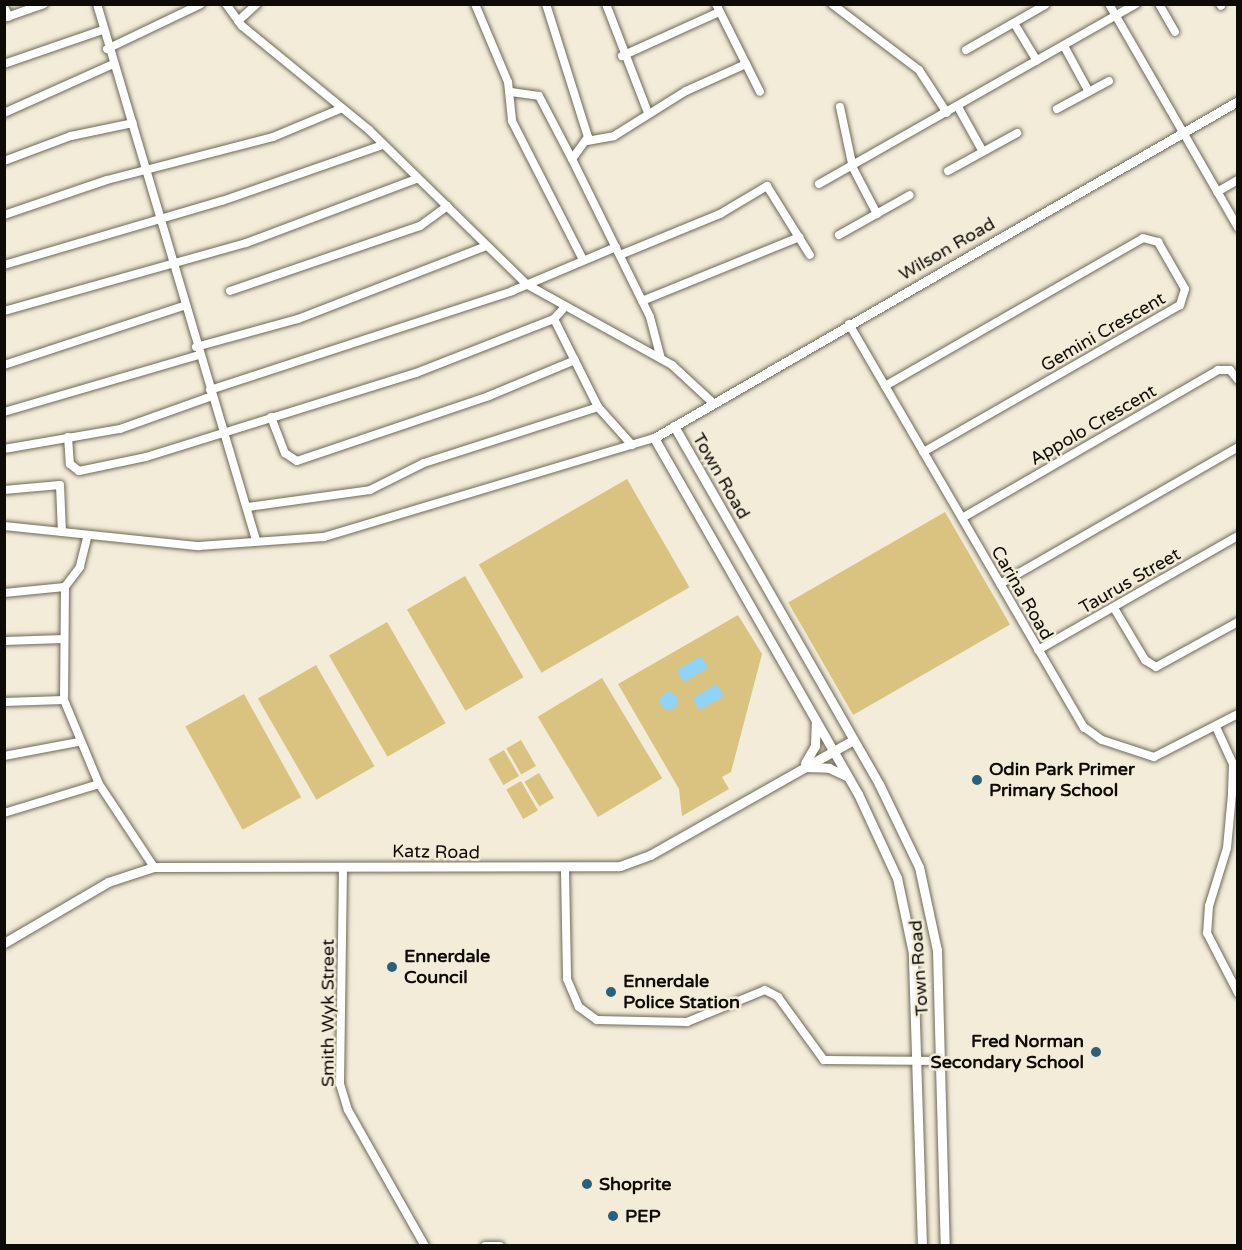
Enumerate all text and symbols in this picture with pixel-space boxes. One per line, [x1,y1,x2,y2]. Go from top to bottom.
street label: Wilson Road [895,213,999,285]
street label: Gemini Crescent [1037,288,1169,376]
street label: Appolo Crescent [1026,380,1160,470]
street label: Town Road [688,429,754,523]
street label: Carina Road [986,542,1058,644]
street label: Taurus Street [1076,543,1184,619]
place label: Odin Park Primer Primary School [989,759,1135,802]
marker: Odin Park Primer Primary School [970,773,984,787]
street label: Katz Road [392,840,480,864]
street label: Town Road [905,919,933,1017]
street label: Smith Wyk Street [317,939,339,1087]
place label: Ennerdale Council [404,946,490,988]
marker: Ennerdale Council [385,960,399,974]
place label: Ennerdale Police Station [623,971,740,1014]
marker: Ennerdale Police Station [604,985,618,999]
place label: Fred Norman Secondary School [931,1031,1084,1074]
marker: Fred Norman Secondary School [1089,1045,1103,1059]
place label: Shoprite [599,1173,672,1195]
marker: Shoprite [580,1177,594,1191]
place label: PEP [625,1205,661,1227]
marker: PEP [606,1209,620,1223]

